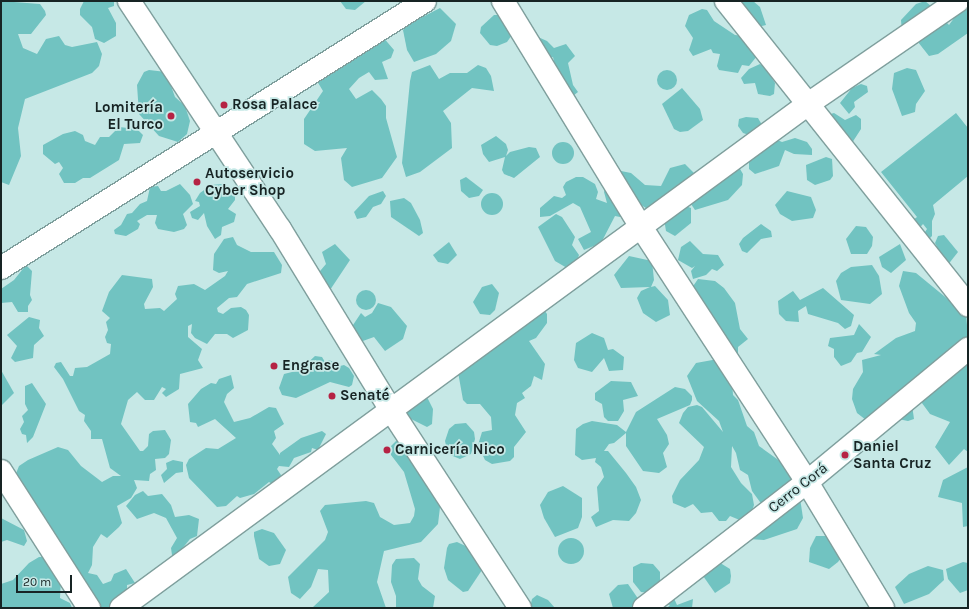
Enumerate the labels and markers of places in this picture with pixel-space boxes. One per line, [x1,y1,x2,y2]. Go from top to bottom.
place label: Rosa Palace [232,96,317,114]
place label: Lomitería El Turco [94,98,163,133]
marker: Rosa Palace [219,100,229,110]
marker: Lomitería El Turco [166,111,176,121]
place label: Autoservicio Cyber Shop [205,164,294,199]
marker: Autoservicio Cyber Shop [192,177,202,187]
place label: Engrase [282,357,339,375]
marker: Engrase [269,361,279,371]
place label: Senaté [340,387,389,405]
marker: Senaté [327,391,337,401]
place label: Daniel Santa Cruz [853,437,931,472]
place label: Carnicería Nico [395,441,505,459]
marker: Carnicería Nico [382,445,392,455]
marker: Daniel Santa Cruz [840,450,850,460]

